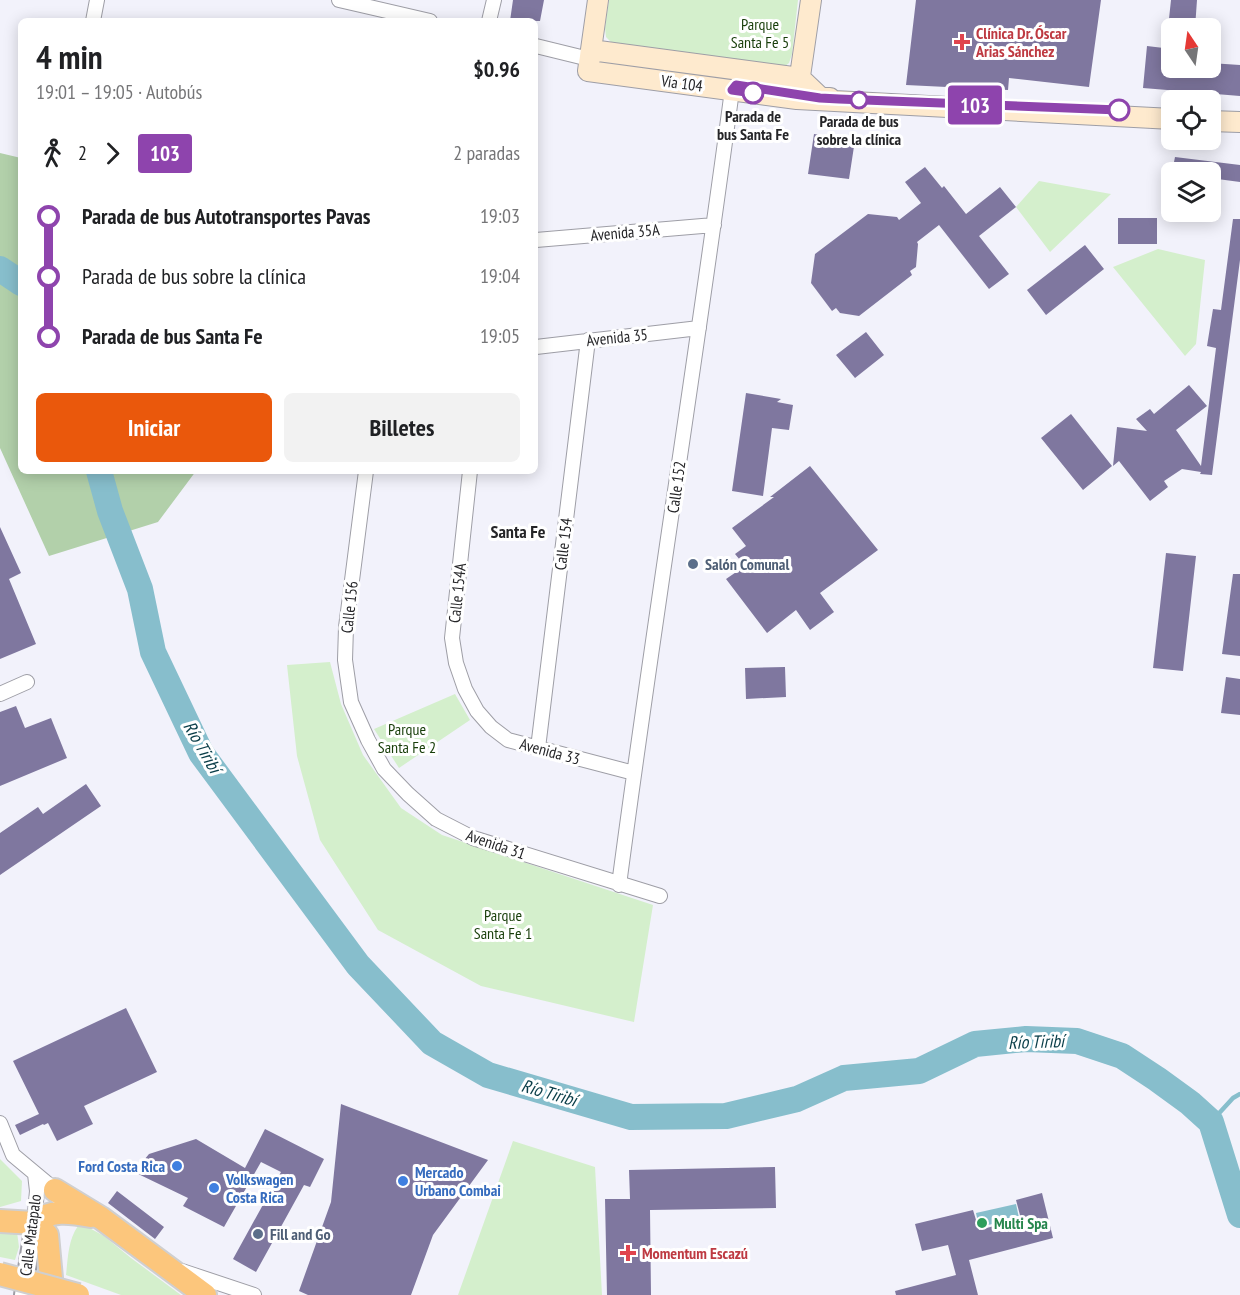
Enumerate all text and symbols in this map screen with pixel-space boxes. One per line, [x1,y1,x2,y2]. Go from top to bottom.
park label: Parque Santa Fe 5 [731,14,789,52]
north arrow [1161,18,1221,78]
map controls [1161,18,1221,222]
place label: Clínica Dr. Óscar Arias Sánchez [975,23,1067,61]
marker: Clínica Dr. Óscar Arias Sánchez [953,33,971,51]
text: 4 min [36,35,103,78]
text: $0.96 [473,55,520,83]
street label: Vía 104 [659,70,704,96]
text: 19:01 – 19:05 · Autobús [36,79,202,105]
marker: Parada de bus Santa Fe [742,82,764,104]
line badge: 103 [940,86,1010,124]
button: locate [1161,90,1221,150]
marker: Parada de bus sobre la clínica [850,91,868,109]
text: 103 [960,92,990,119]
unlabelled marker [1108,99,1130,121]
place label: Parada de bus Santa Fe [717,106,789,144]
place label: Parada de bus sobre la clínica [817,111,902,149]
icon: walk [36,137,69,170]
icon: forward [96,137,129,170]
text: 2 [78,140,87,166]
text: 103 [150,140,180,167]
text: 2 paradas [453,140,520,166]
button: layers [1161,162,1221,222]
text: Parada de bus Autotransportes Pavas [82,202,371,230]
text: 19:03 [480,203,520,229]
street label: Avenida 35A [590,219,661,245]
text: Parada de bus sobre la clínica [82,262,306,290]
text: 19:04 [480,263,520,289]
text: Parada de bus Santa Fe [82,322,263,350]
text: 19:05 [480,323,520,349]
street label: Avenida 35 [585,324,649,350]
button: Iniciar [36,393,272,462]
button: Billetes [284,393,520,462]
street label: Calle 152 [662,460,690,514]
street label: Calle 154 [550,517,576,571]
district label: Santa Fe [490,520,546,543]
place label: Salón Comunal [705,554,789,574]
marker: Salón Comunal [686,557,700,571]
street label: Calle 154A [444,562,470,624]
street label: Calle 156 [336,580,362,634]
water label: Río Tiribí [178,717,228,780]
park label: Parque Santa Fe 2 [378,719,436,757]
street label: Avenida 33 [518,733,582,769]
street label: Avenida 31 [464,825,528,863]
park label: Parque Santa Fe 1 [474,905,532,943]
water label: Río Tiribí [1008,1029,1068,1054]
water label: Río Tiribí [519,1074,582,1112]
place label: Ford Costa Rica [78,1156,165,1176]
marker: Ford Costa Rica [170,1159,184,1173]
place label: Mercado Urbano Combai [415,1162,501,1200]
place label: Volkswagen Costa Rica [225,1169,294,1207]
marker: Mercado Urbano Combai [396,1174,410,1188]
marker: Volkswagen Costa Rica [207,1181,221,1195]
street label: Calle Matapalo [15,1193,45,1277]
place label: Multi Spa [994,1213,1048,1233]
marker: Multi Spa [975,1216,989,1230]
place label: Fill and Go [270,1224,331,1244]
marker: Fill and Go [251,1227,265,1241]
place label: Momentum Escazú [642,1243,748,1263]
marker: Momentum Escazú [619,1244,637,1262]

